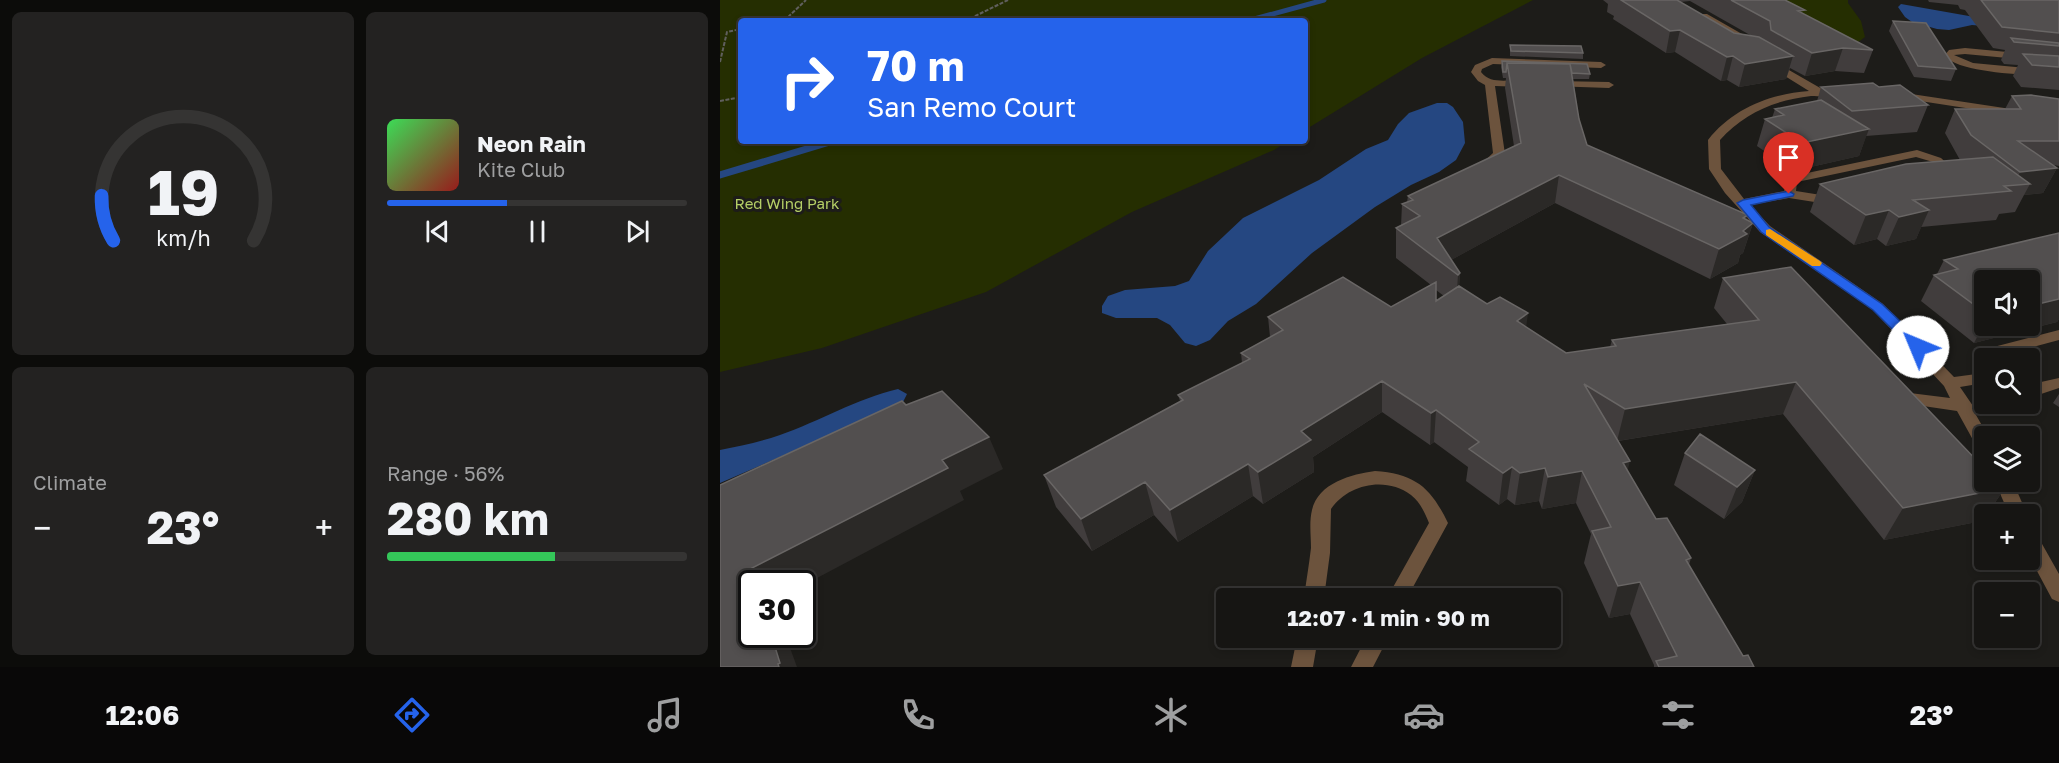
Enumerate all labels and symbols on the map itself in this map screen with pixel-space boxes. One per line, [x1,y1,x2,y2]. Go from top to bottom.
pin [1763,132,1814,194]
park label: Red Wing Park [735,194,840,212]
position arrow [1886,315,1950,379]
speed limit sign: 30 [738,570,816,648]

